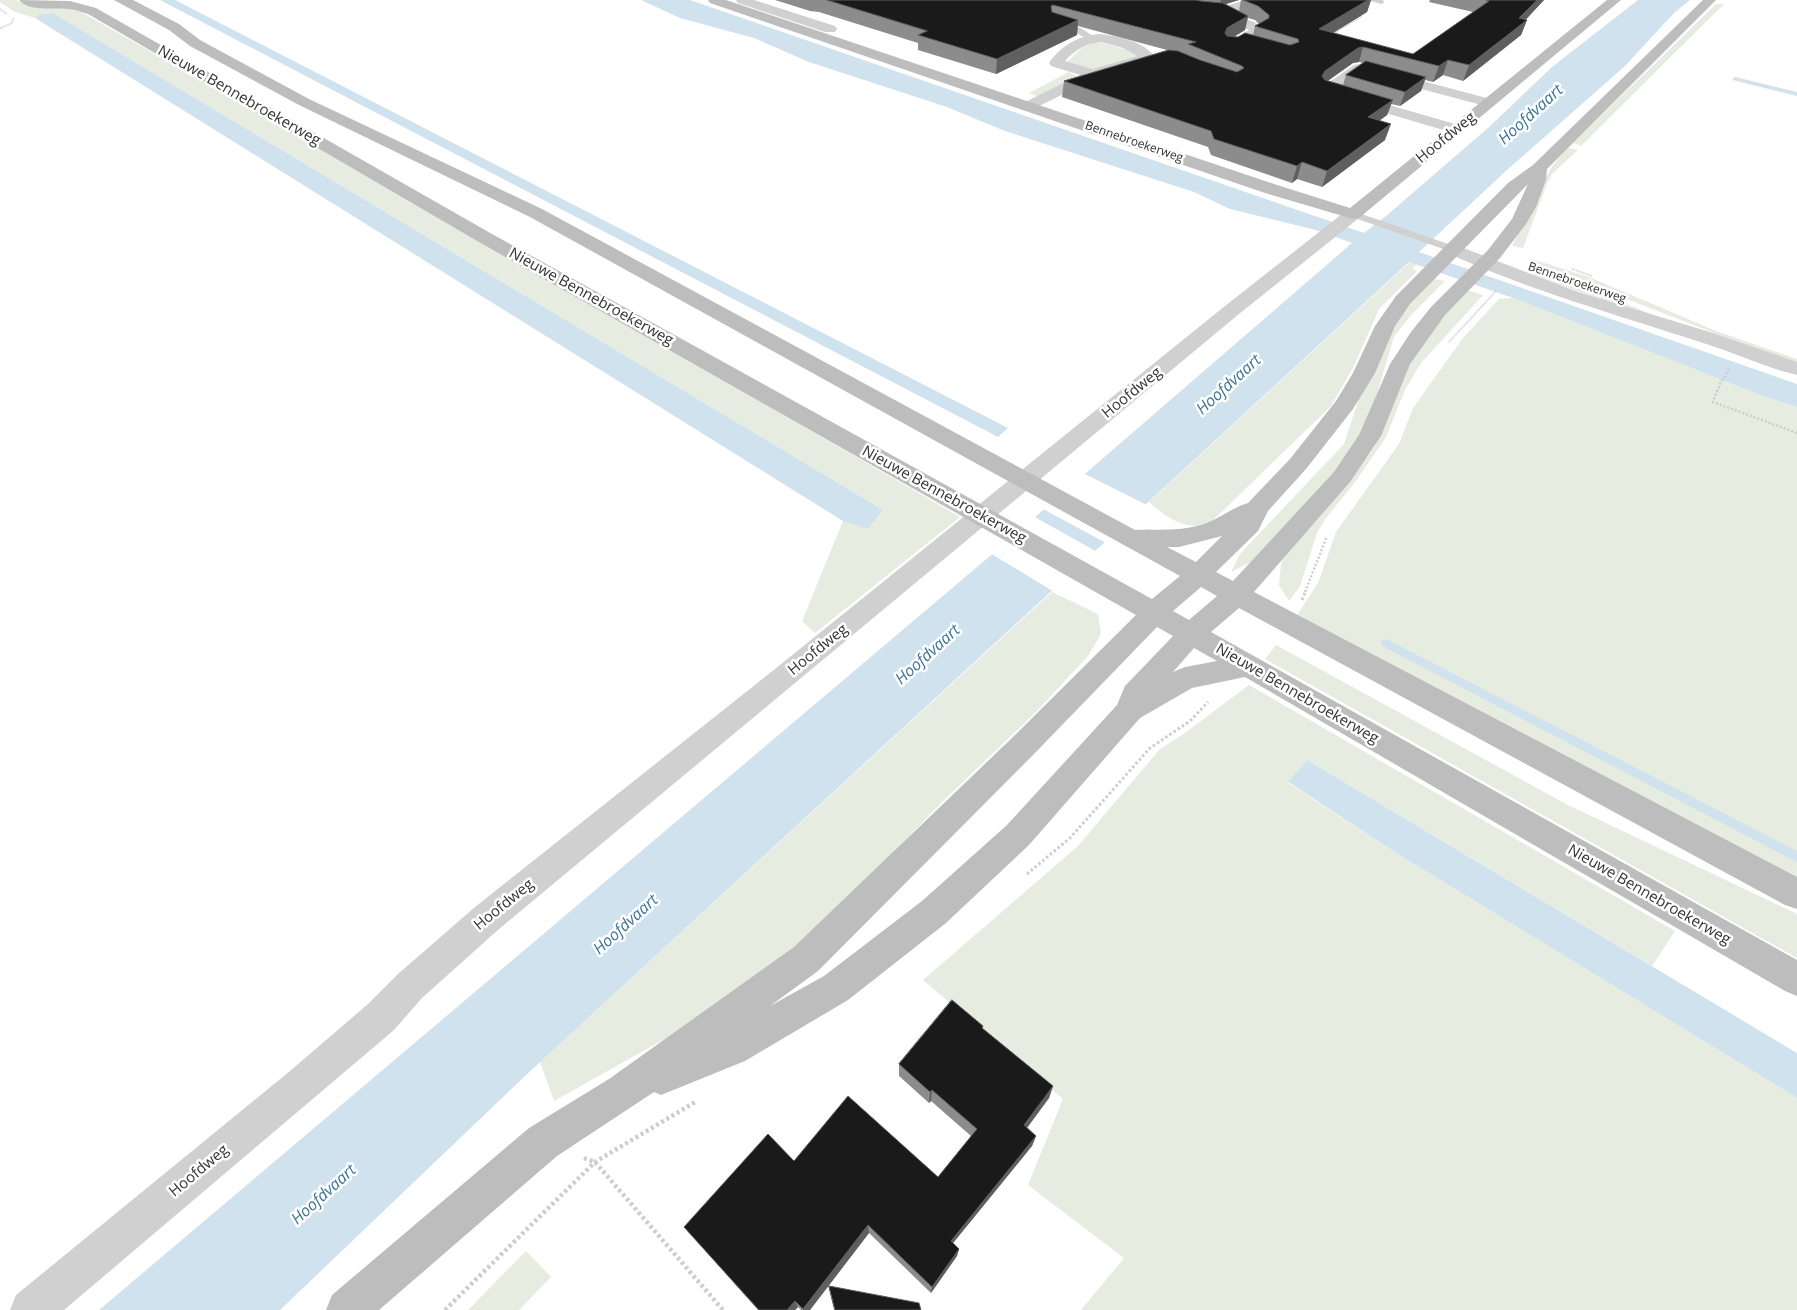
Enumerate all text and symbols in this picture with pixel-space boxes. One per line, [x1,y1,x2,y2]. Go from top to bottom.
street label: Nieuwe Bennebroekerweg [154,42,324,150]
water label: Hoofdvaart [1495,81,1567,149]
street label: Hoofdweg [1413,109,1479,167]
street label: Bennebroekerweg [1083,118,1185,166]
street label: Nieuwe Bennebroekerweg [506,244,676,350]
street label: Bennebroekerweg [1526,259,1628,307]
water label: Hoofdvaart [1193,351,1265,419]
street label: Hoofdweg [1099,364,1165,422]
street label: Nieuwe Bennebroekerweg [859,442,1029,548]
street label: Hoofdweg [785,621,851,679]
water label: Hoofdvaart [892,621,964,689]
street label: Nieuwe Bennebroekerweg [1212,640,1382,748]
street label: Nieuwe Bennebroekerweg [1564,841,1734,949]
street label: Hoofdweg [471,876,537,934]
water label: Hoofdvaart [590,891,662,959]
street label: Hoofdweg [166,1141,232,1201]
water label: Hoofdvaart [288,1161,360,1229]

